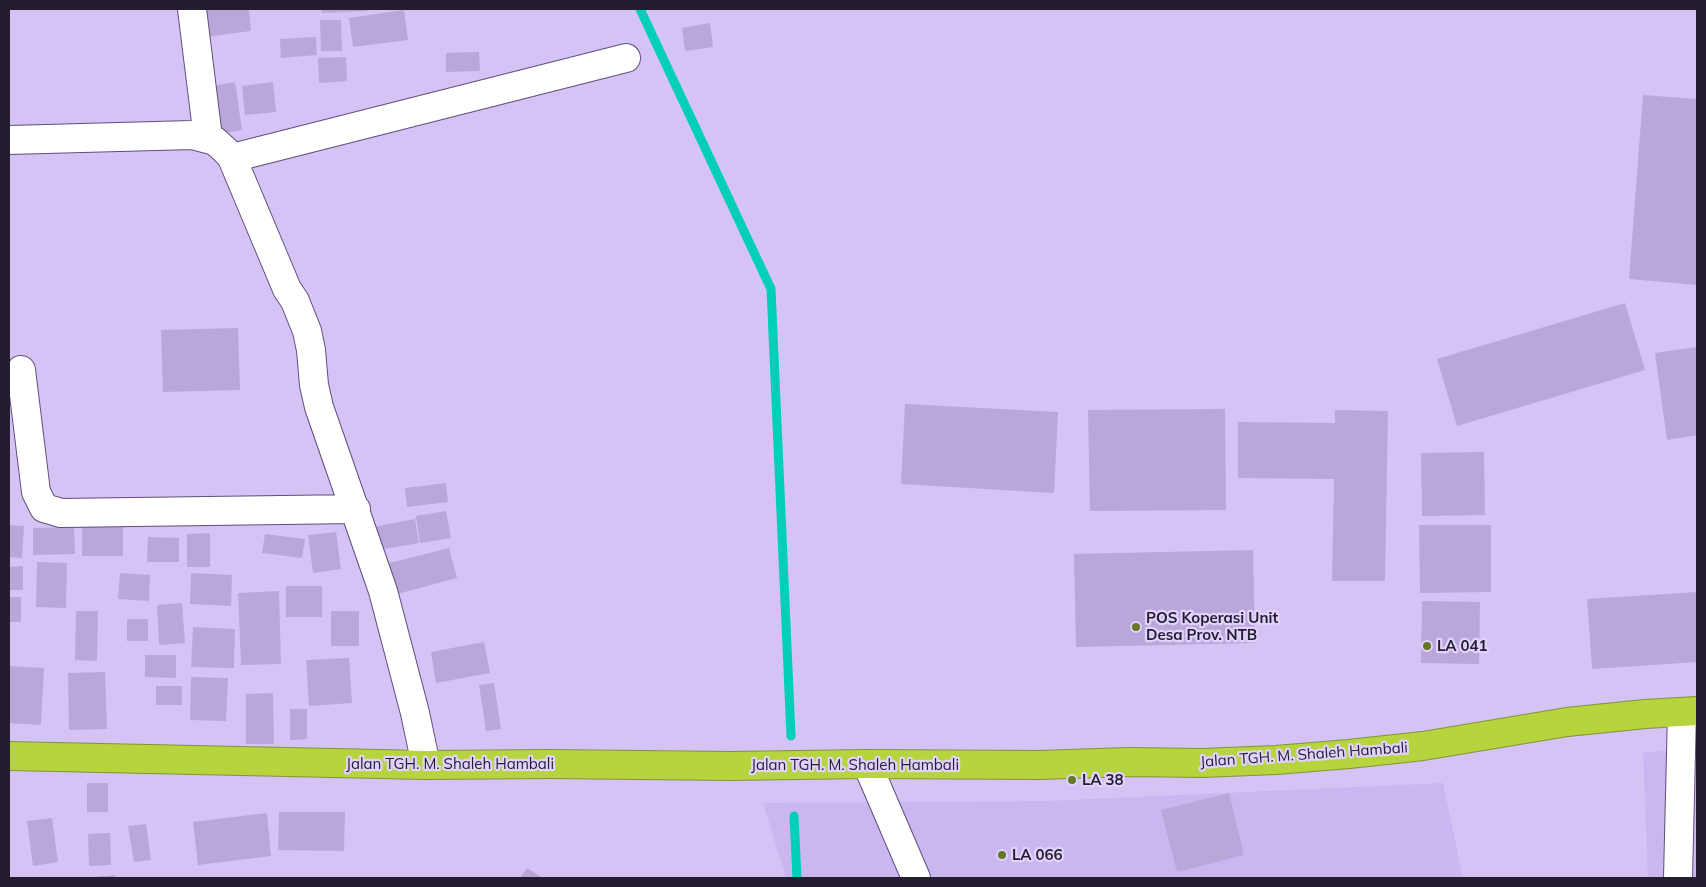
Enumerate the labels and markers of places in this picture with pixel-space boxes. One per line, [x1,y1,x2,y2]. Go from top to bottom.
place label: POS Koperasi Unit Desa Prov. NTB [1146,609,1278,644]
marker: POS Koperasi Unit Desa Prov. NTB [1130,621,1142,633]
place label: LA 041 [1437,637,1488,655]
marker: LA 041 [1421,640,1433,652]
place label: LA 38 [1082,771,1124,789]
marker: LA 38 [1066,774,1078,786]
place label: LA 066 [1012,846,1063,864]
marker: LA 066 [996,849,1008,861]

